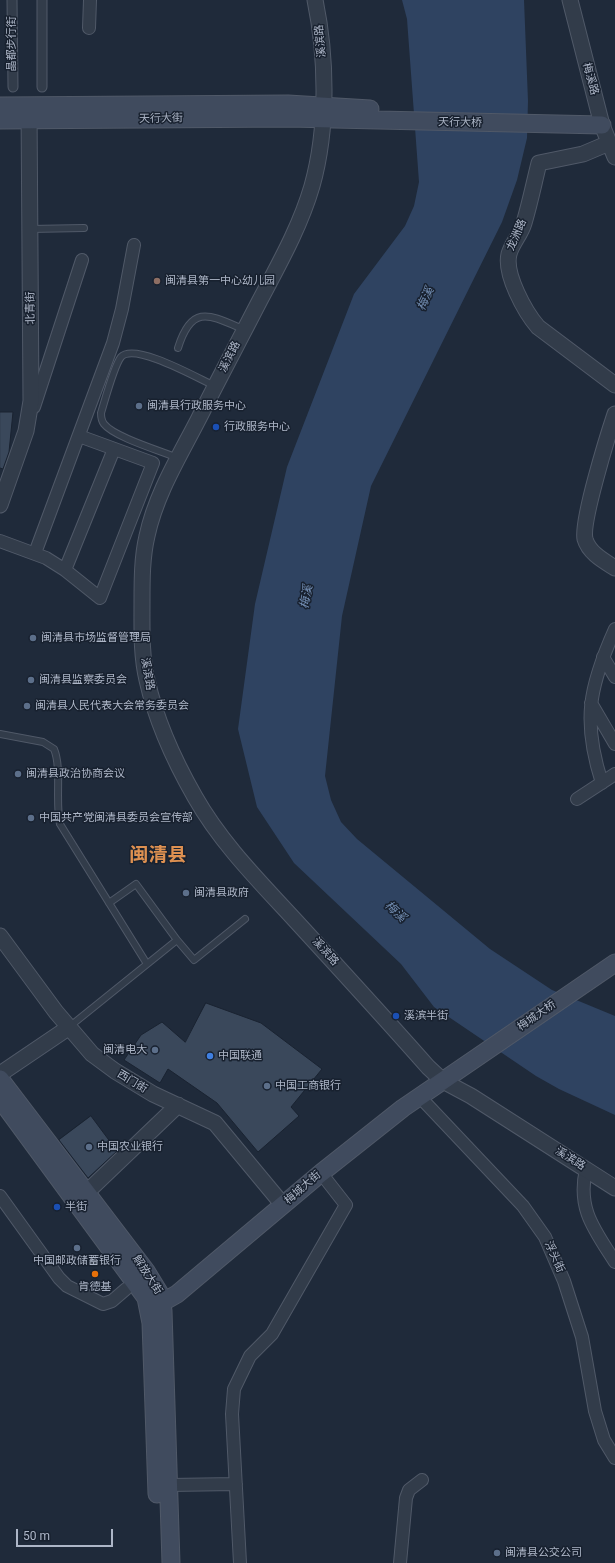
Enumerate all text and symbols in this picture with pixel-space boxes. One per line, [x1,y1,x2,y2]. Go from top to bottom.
street label: 晶都步行街 [5,17,19,71]
street label: 溪滨路 [313,24,329,58]
street label: 梅溪路 [579,61,601,97]
street label: 天行大街 [139,112,183,126]
street label: 天行大桥 [438,116,482,130]
street label: 龙洲路 [504,217,530,253]
place label: 闽清县第一中心幼儿园 [165,274,275,288]
marker: 闽清县第一中心幼儿园 [152,276,162,286]
water label: 梅溪 [414,285,438,313]
street label: 北青街 [24,291,38,325]
street label: 溪滨路 [217,339,243,375]
place label: 闽清县行政服务中心 [147,399,246,413]
marker: 闽清县行政服务中心 [134,401,144,411]
place label: 行政服务中心 [224,420,290,434]
marker: 行政服务中心 [211,422,221,432]
water label: 梅溪 [298,584,316,610]
place label: 闽清县市场监督管理局 [41,631,151,645]
marker: 闽清县市场监督管理局 [28,633,38,643]
street label: 溪滨路 [138,657,156,691]
place label: 闽清县监察委员会 [39,673,127,687]
marker: 闽清县监察委员会 [26,675,36,685]
place label: 闽清县人民代表大会常务委员会 [35,699,189,713]
marker: 闽清县人民代表大会常务委员会 [22,701,32,711]
place label: 闽清县政治协商会议 [26,767,125,781]
marker: 闽清县政治协商会议 [13,769,23,779]
place label: 中国共产党闽清县委员会宣传部 [39,811,193,825]
marker: 中国共产党闽清县委员会宣传部 [26,813,36,823]
district label: 闽清县 [130,845,186,867]
place label: 闽清县政府 [194,886,249,900]
marker: 闽清县政府 [181,888,191,898]
water label: 梅溪 [381,899,409,925]
street label: 溪滨路 [309,935,341,969]
street label: 梅城大桥 [515,998,559,1034]
place label: 溪滨半街 [404,1009,448,1023]
marker: 溪滨半街 [391,1011,401,1021]
place label: 闽清电大 [103,1043,147,1057]
marker: 闽清电大 [150,1045,160,1055]
place label: 中国联通 [218,1049,262,1063]
marker: 中国联通 [205,1051,215,1061]
street label: 西门街 [114,1068,150,1096]
place label: 中国工商银行 [275,1079,341,1093]
marker: 中国工商银行 [262,1081,272,1091]
place label: 中国农业银行 [97,1140,163,1154]
marker: 中国农业银行 [84,1142,94,1152]
street label: 溪滨路 [553,1145,587,1173]
street label: 梅城大街 [282,1169,324,1207]
place label: 半街 [65,1200,87,1214]
marker: 半街 [52,1202,62,1212]
street label: 浮头街 [541,1239,567,1275]
marker: 中国邮政储蓄银行 [72,1243,82,1253]
street label: 解放大街 [129,1253,165,1297]
place label: 中国邮政储蓄银行 [33,1254,121,1268]
marker: 肯德基 [90,1269,100,1279]
place label: 肯德基 [79,1280,111,1294]
scale bar [18,1521,115,1547]
text: 50 m [23,1529,50,1543]
place label: 闽清县公交公司 [505,1546,582,1560]
marker: 闽清县公交公司 [492,1548,502,1558]

